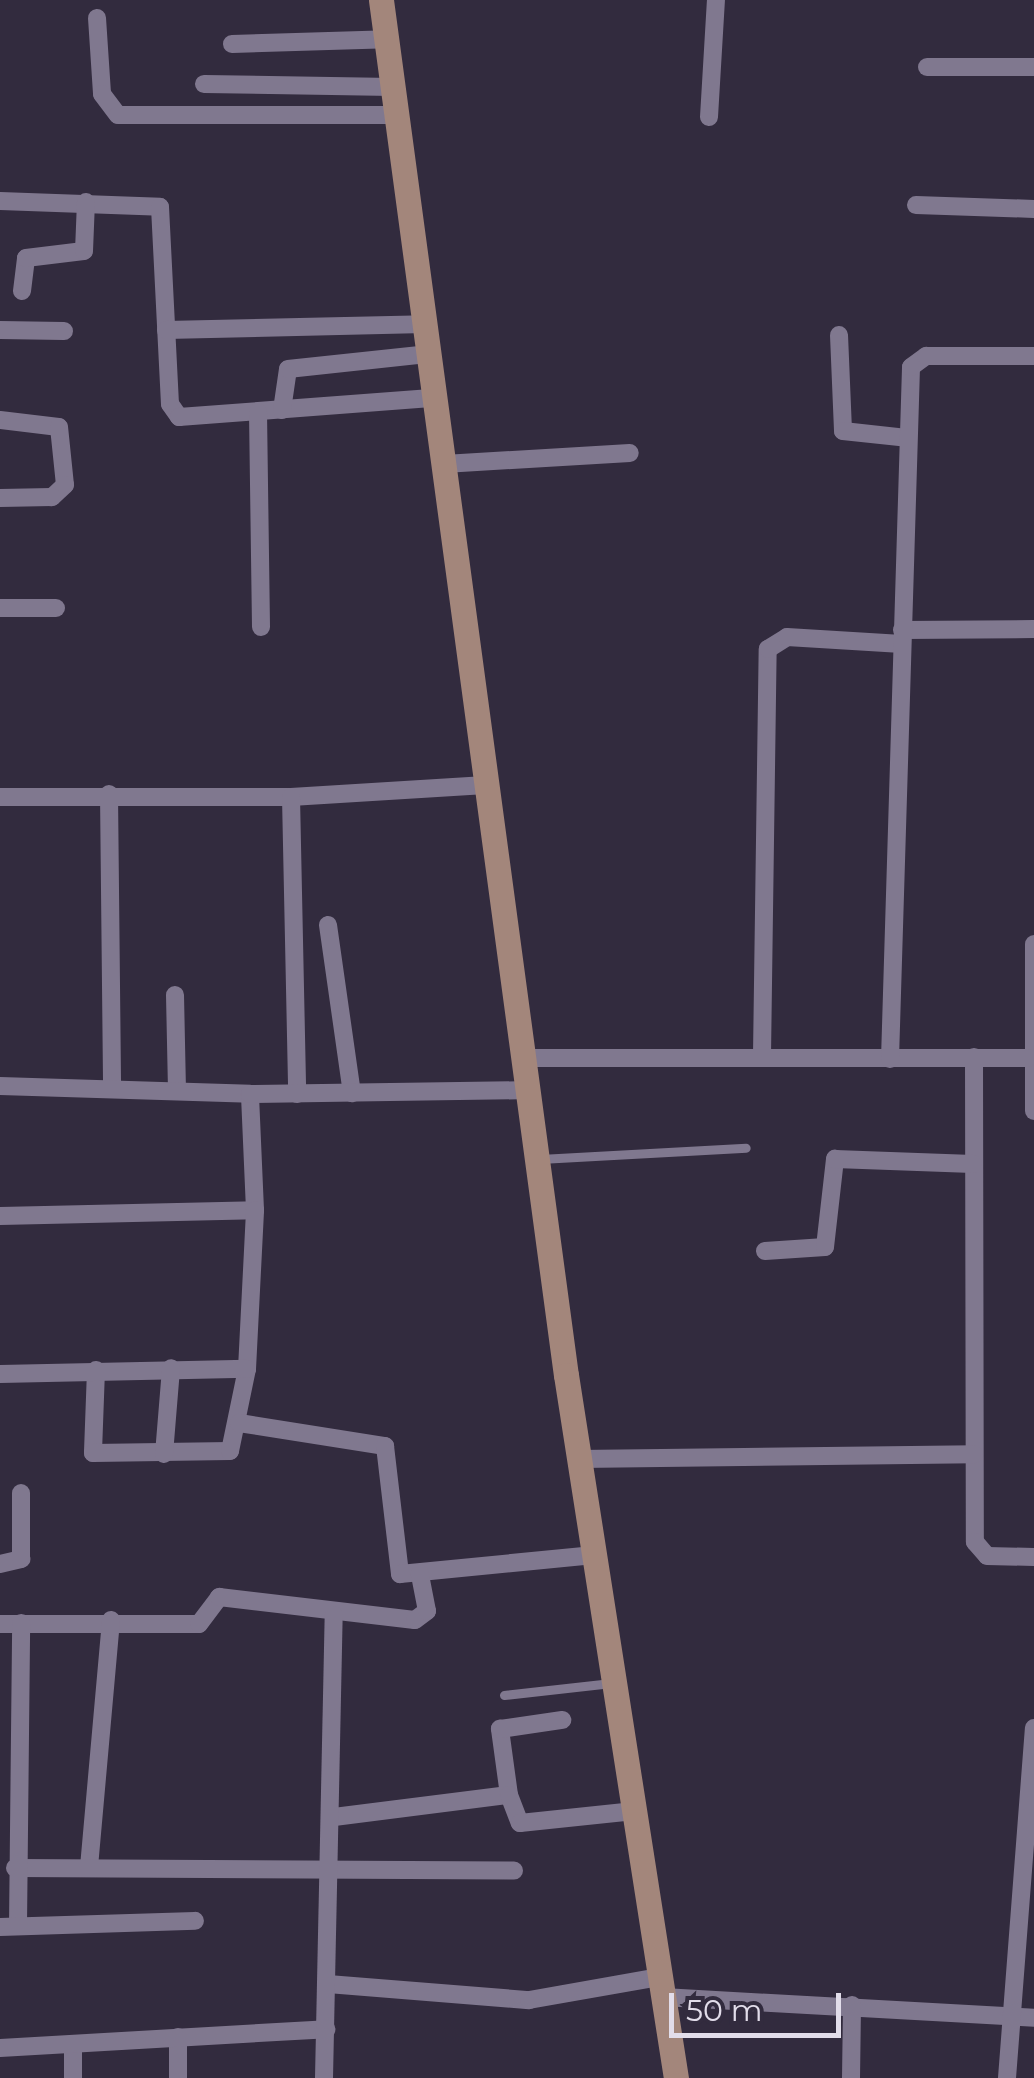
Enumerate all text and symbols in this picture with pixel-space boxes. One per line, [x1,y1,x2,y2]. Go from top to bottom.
scale bar [674,1973,846,2035]
text: 50 m [686,1992,763,2029]

